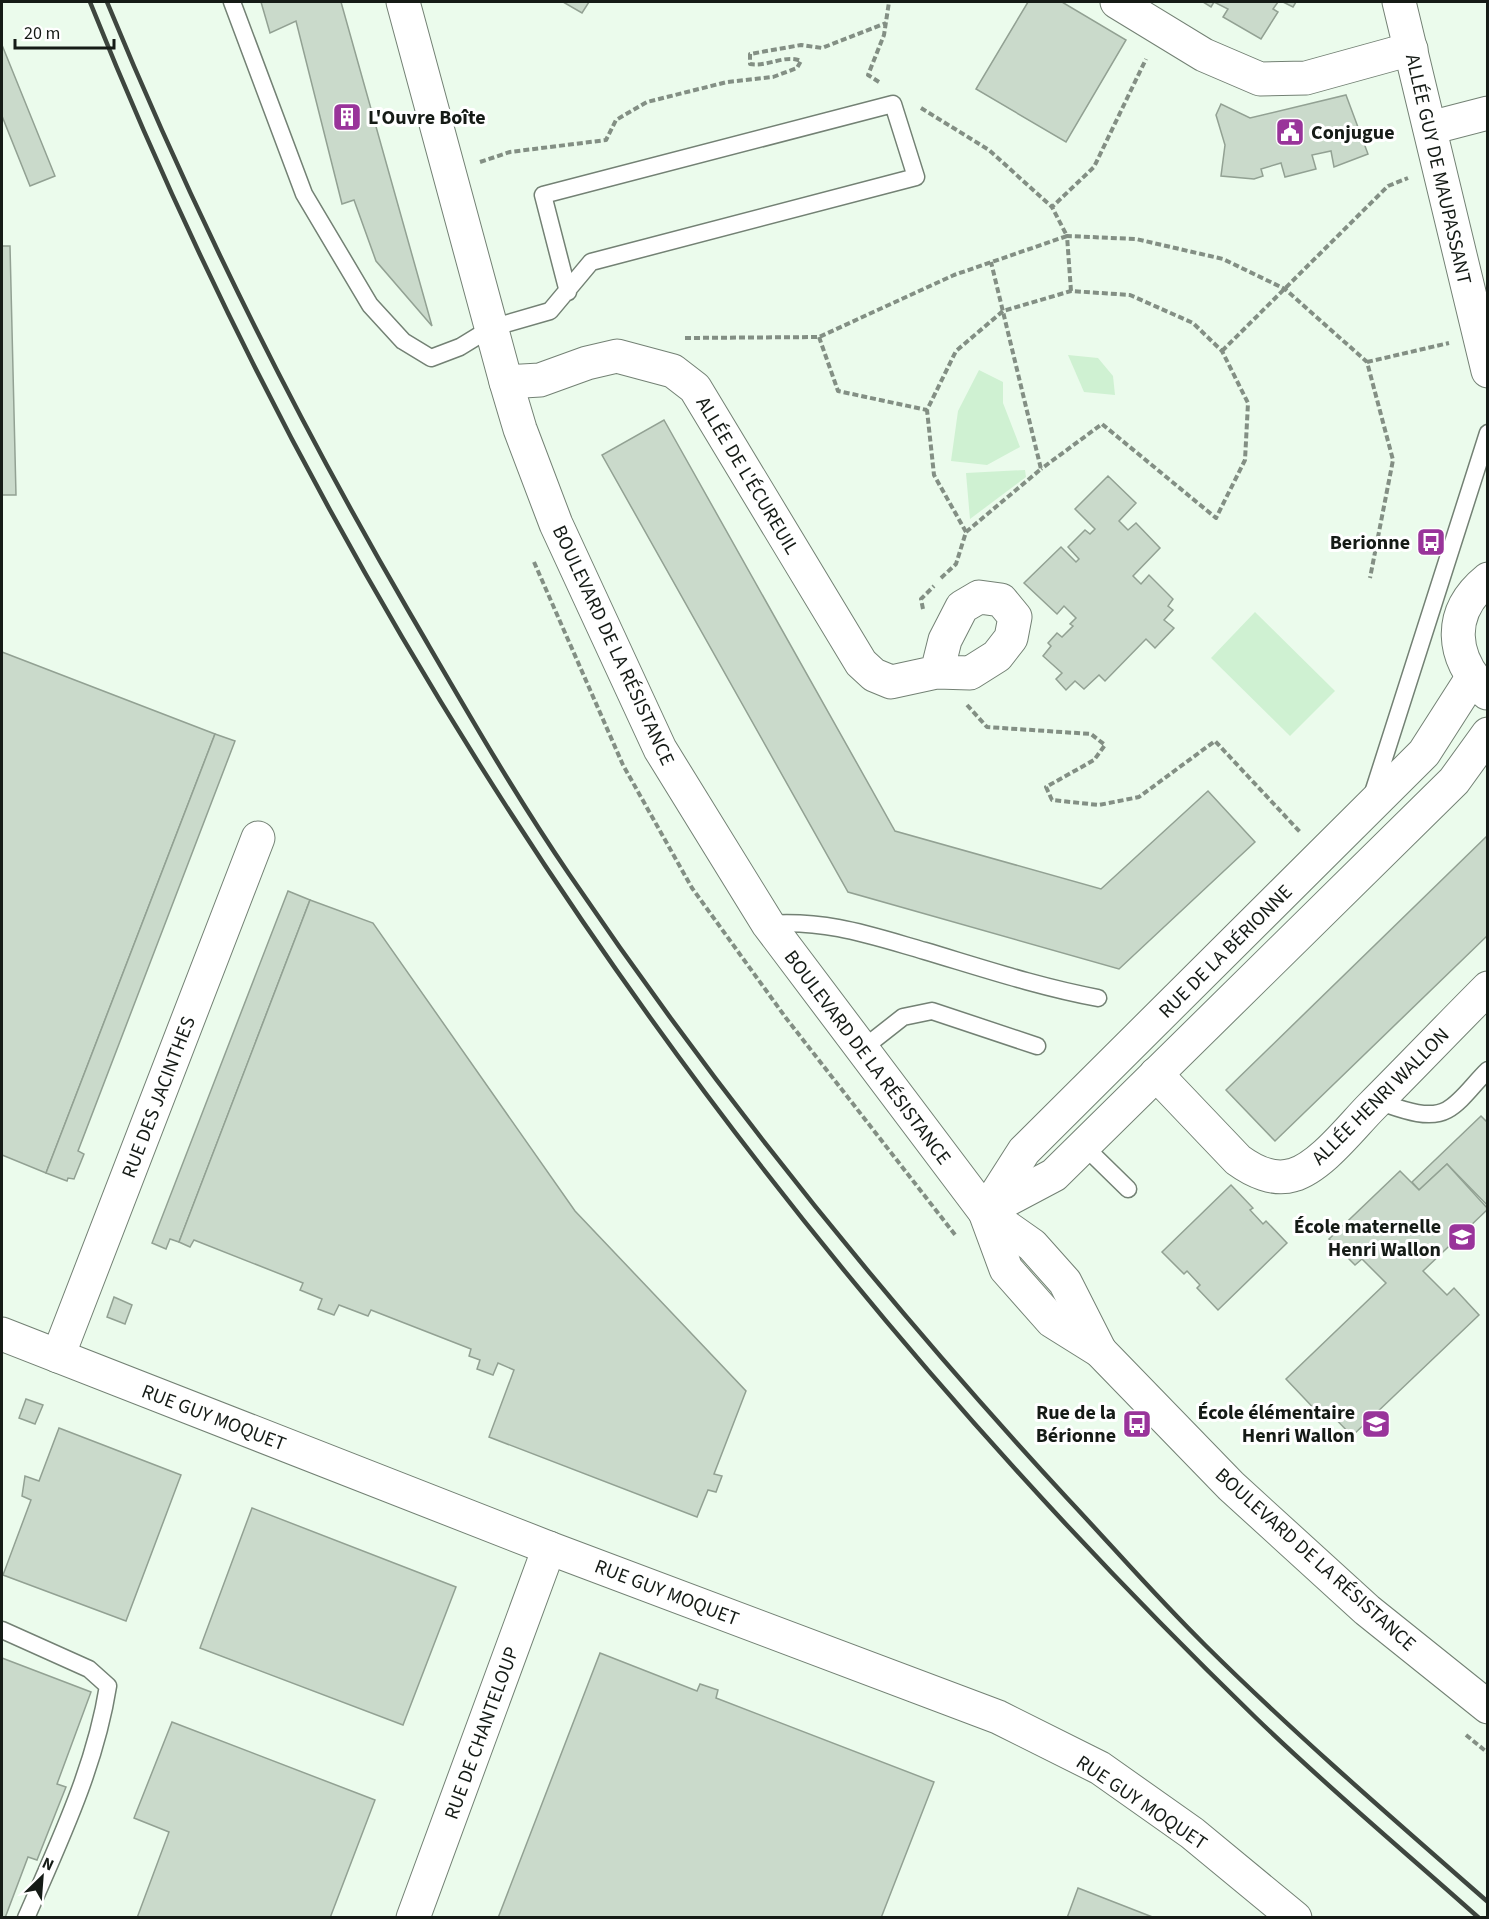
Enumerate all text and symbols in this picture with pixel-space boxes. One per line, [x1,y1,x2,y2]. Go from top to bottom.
scale bar [15,12,114,50]
text: 20 m [24,21,60,46]
street label: ALLÉE GUY DE MAUPASSANT [1398,51,1478,287]
building icon: L'Ouvre Boîte [331,101,363,133]
place label: L'Ouvre Boîte [368,104,486,132]
public building icon: Conjugue [1274,116,1306,148]
place label: Conjugue [1311,119,1395,147]
street label: ALLÉE DE L'ÉCUREUIL [689,391,806,560]
street label: BOULEVARD DE LA RÉSISTANCE [545,521,681,770]
bus stop icon: Berionne [1415,526,1447,558]
place label: Berionne [1330,529,1410,557]
street label: RUE DE LA BÉRIONNE [1153,879,1299,1025]
street label: BOULEVARD DE LA RÉSISTANCE [777,945,957,1171]
street label: RUE DES JACINTHES [115,1012,203,1182]
street label: ALLÉE HENRI WALLON [1306,1022,1456,1172]
place label: École maternelle Henri Wallon [1294,1213,1441,1264]
school or university icon: École maternelle Henri Wallon [1446,1221,1478,1253]
street label: RUE GUY MOQUET [137,1378,290,1458]
place label: Rue de la Bérionne [1036,1399,1116,1450]
place label: École élémentaire Henri Wallon [1197,1399,1355,1450]
bus stop icon: Rue de la Bérionne [1121,1408,1153,1440]
school or university icon: École élémentaire Henri Wallon [1360,1408,1392,1440]
street label: BOULEVARD DE LA RÉSISTANCE [1209,1462,1422,1658]
street label: RUE GUY MOQUET [590,1553,743,1633]
street label: RUE DE CHANTELOUP [438,1643,526,1824]
street label: RUE GUY MOQUET [1070,1749,1213,1857]
north arrow [12,1847,72,1907]
text: N [38,1852,57,1877]

